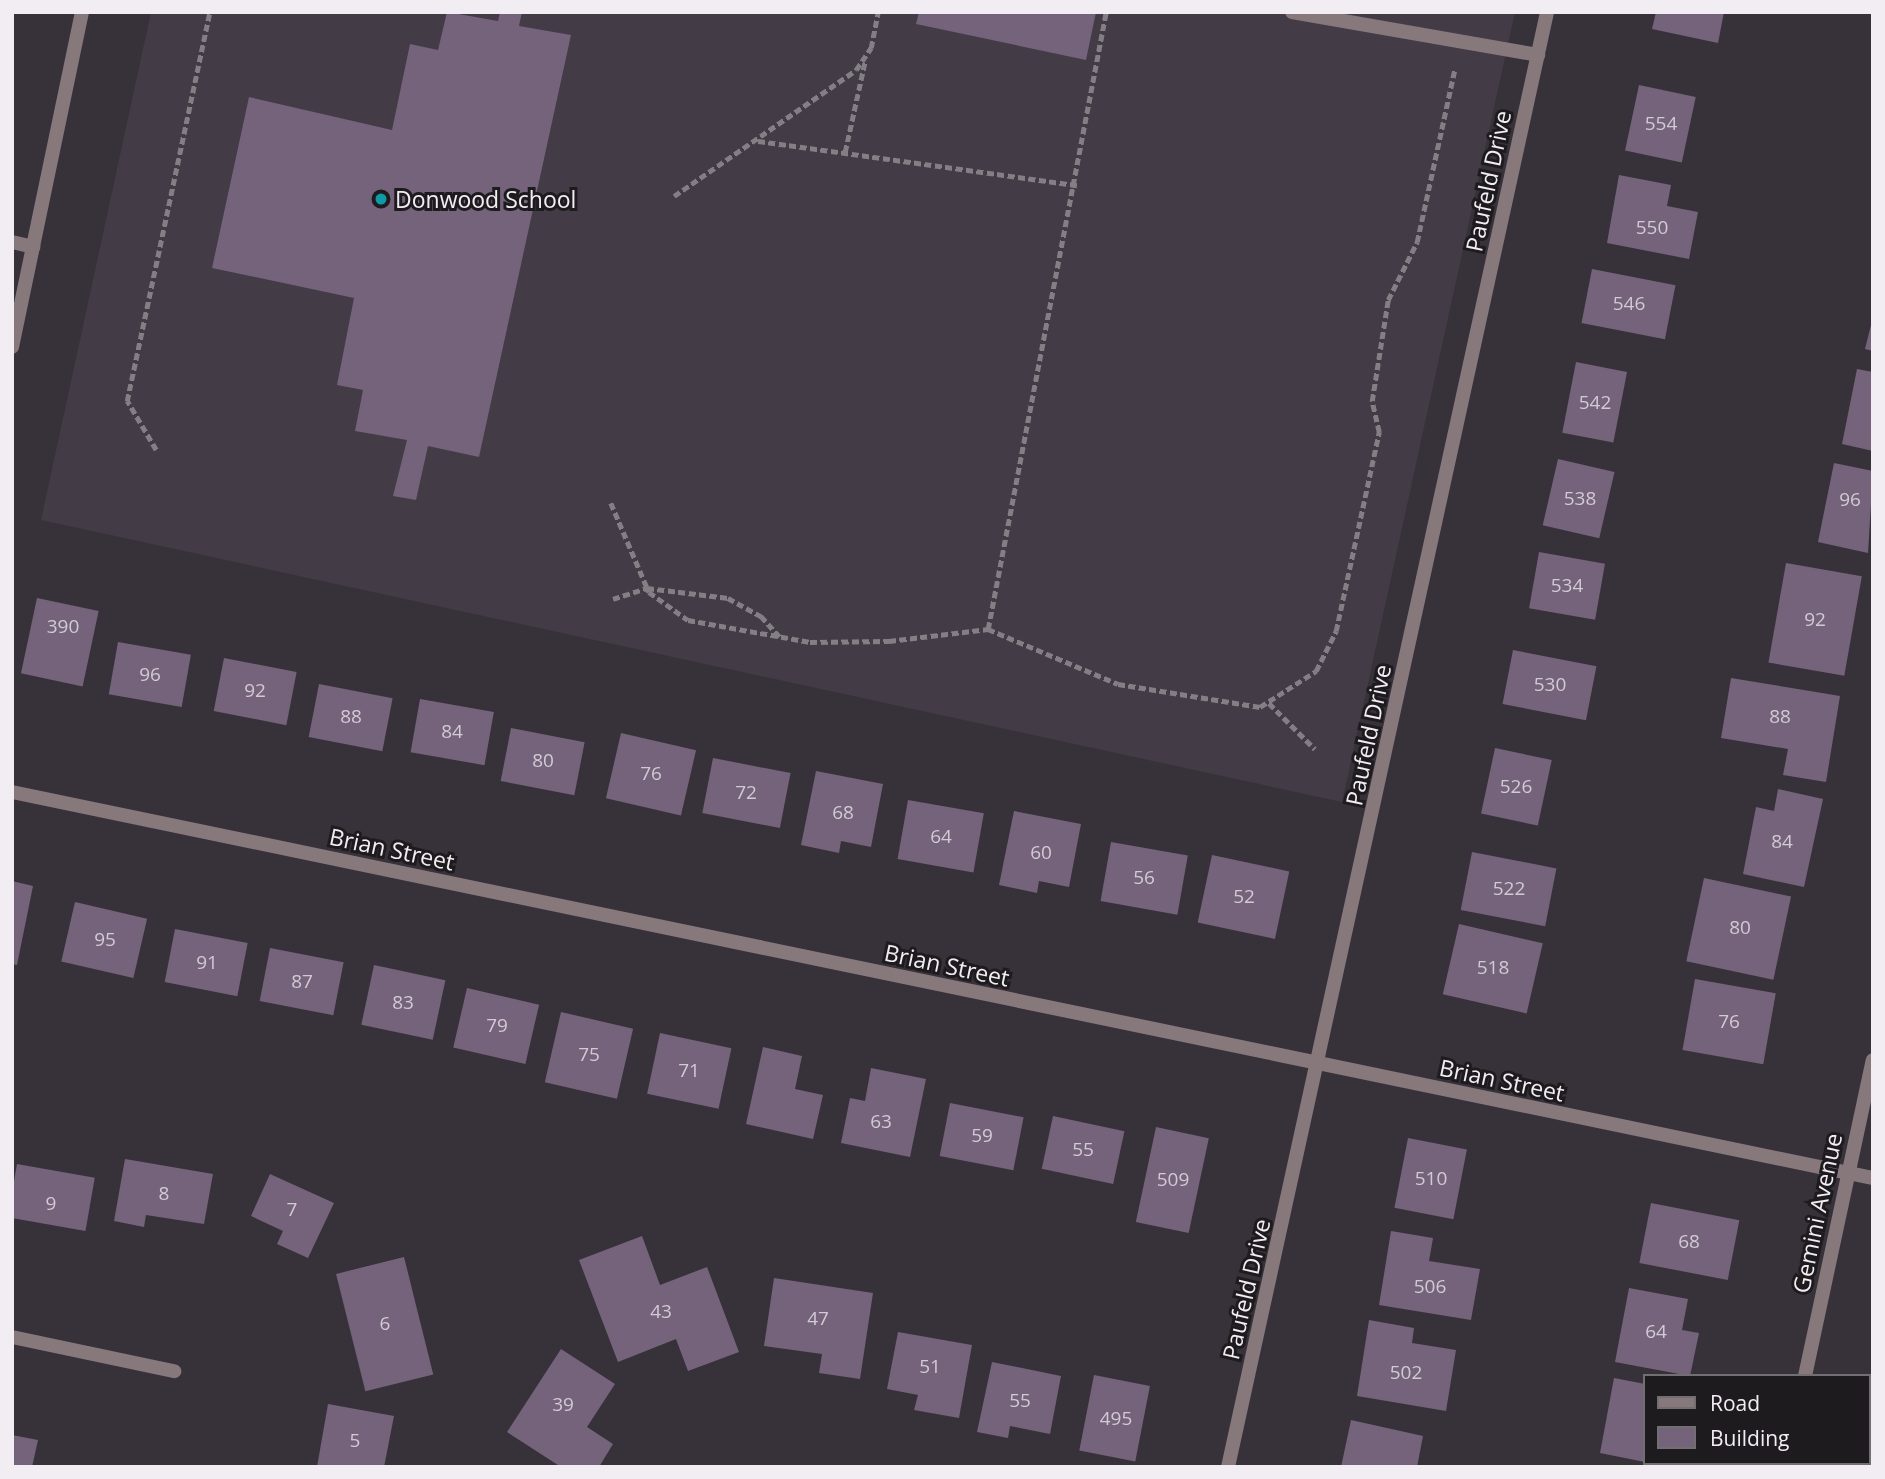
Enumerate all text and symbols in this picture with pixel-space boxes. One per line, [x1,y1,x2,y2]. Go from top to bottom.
street label: Paufeld Drive [1460,108,1516,254]
house number: 554 [1645,113,1677,135]
place label: Donwood School [395,185,576,213]
marker: Donwood School [373,191,389,207]
house number: 550 [1636,217,1668,239]
house number: 546 [1613,293,1645,315]
house number: 542 [1579,392,1611,414]
house number: 538 [1564,488,1596,510]
house number: 96 [1839,489,1861,511]
house number: 534 [1551,575,1583,597]
house number: 92 [1804,609,1826,631]
house number: 390 [47,616,79,638]
street label: Paufeld Drive [1340,662,1396,808]
house number: 96 [139,664,161,686]
house number: 530 [1534,674,1566,696]
house number: 92 [244,680,266,702]
house number: 88 [340,706,362,728]
house number: 88 [1769,706,1791,728]
house number: 84 [441,721,463,743]
house number: 80 [532,750,554,772]
house number: 76 [640,763,662,785]
house number: 526 [1500,776,1532,798]
house number: 72 [735,782,757,804]
house number: 68 [832,802,854,824]
street label: Brian Street [327,822,457,876]
house number: 64 [930,826,952,848]
house number: 84 [1771,831,1793,853]
house number: 60 [1030,842,1052,864]
house number: 56 [1133,867,1155,889]
house number: 522 [1493,878,1525,900]
house number: 52 [1233,886,1255,908]
house number: 80 [1729,917,1751,939]
house number: 95 [94,929,116,951]
street label: Brian Street [882,938,1012,992]
house number: 91 [196,952,218,974]
house number: 518 [1477,957,1509,979]
house number: 87 [291,971,313,993]
house number: 83 [392,992,414,1014]
house number: 76 [1718,1011,1740,1033]
house number: 79 [486,1015,508,1037]
house number: 75 [578,1044,600,1066]
street label: Brian Street [1437,1053,1567,1107]
house number: 71 [678,1060,700,1082]
house number: 63 [870,1111,892,1133]
house number: 59 [971,1125,993,1147]
street label: Gemini Avenue [1787,1131,1847,1295]
house number: 55 [1072,1139,1094,1161]
house number: 510 [1415,1168,1447,1190]
house number: 509 [1157,1169,1189,1191]
house number: 8 [159,1183,169,1205]
house number: 9 [46,1193,56,1215]
house number: 7 [287,1199,297,1221]
street label: Paufeld Drive [1216,1216,1276,1362]
house number: 68 [1678,1231,1700,1253]
house number: 506 [1414,1276,1446,1298]
house number: 43 [650,1301,672,1323]
house number: 47 [807,1308,829,1330]
house number: 6 [380,1313,390,1335]
house number: 64 [1645,1321,1667,1343]
house number: 51 [919,1356,941,1378]
house number: 502 [1390,1362,1422,1384]
legend [1644,1374,1871,1465]
text: Road [1710,1389,1760,1417]
house number: 55 [1009,1390,1031,1412]
house number: 39 [552,1394,574,1416]
house number: 495 [1100,1408,1132,1430]
text: Building [1710,1424,1789,1452]
house number: 5 [350,1430,360,1452]

